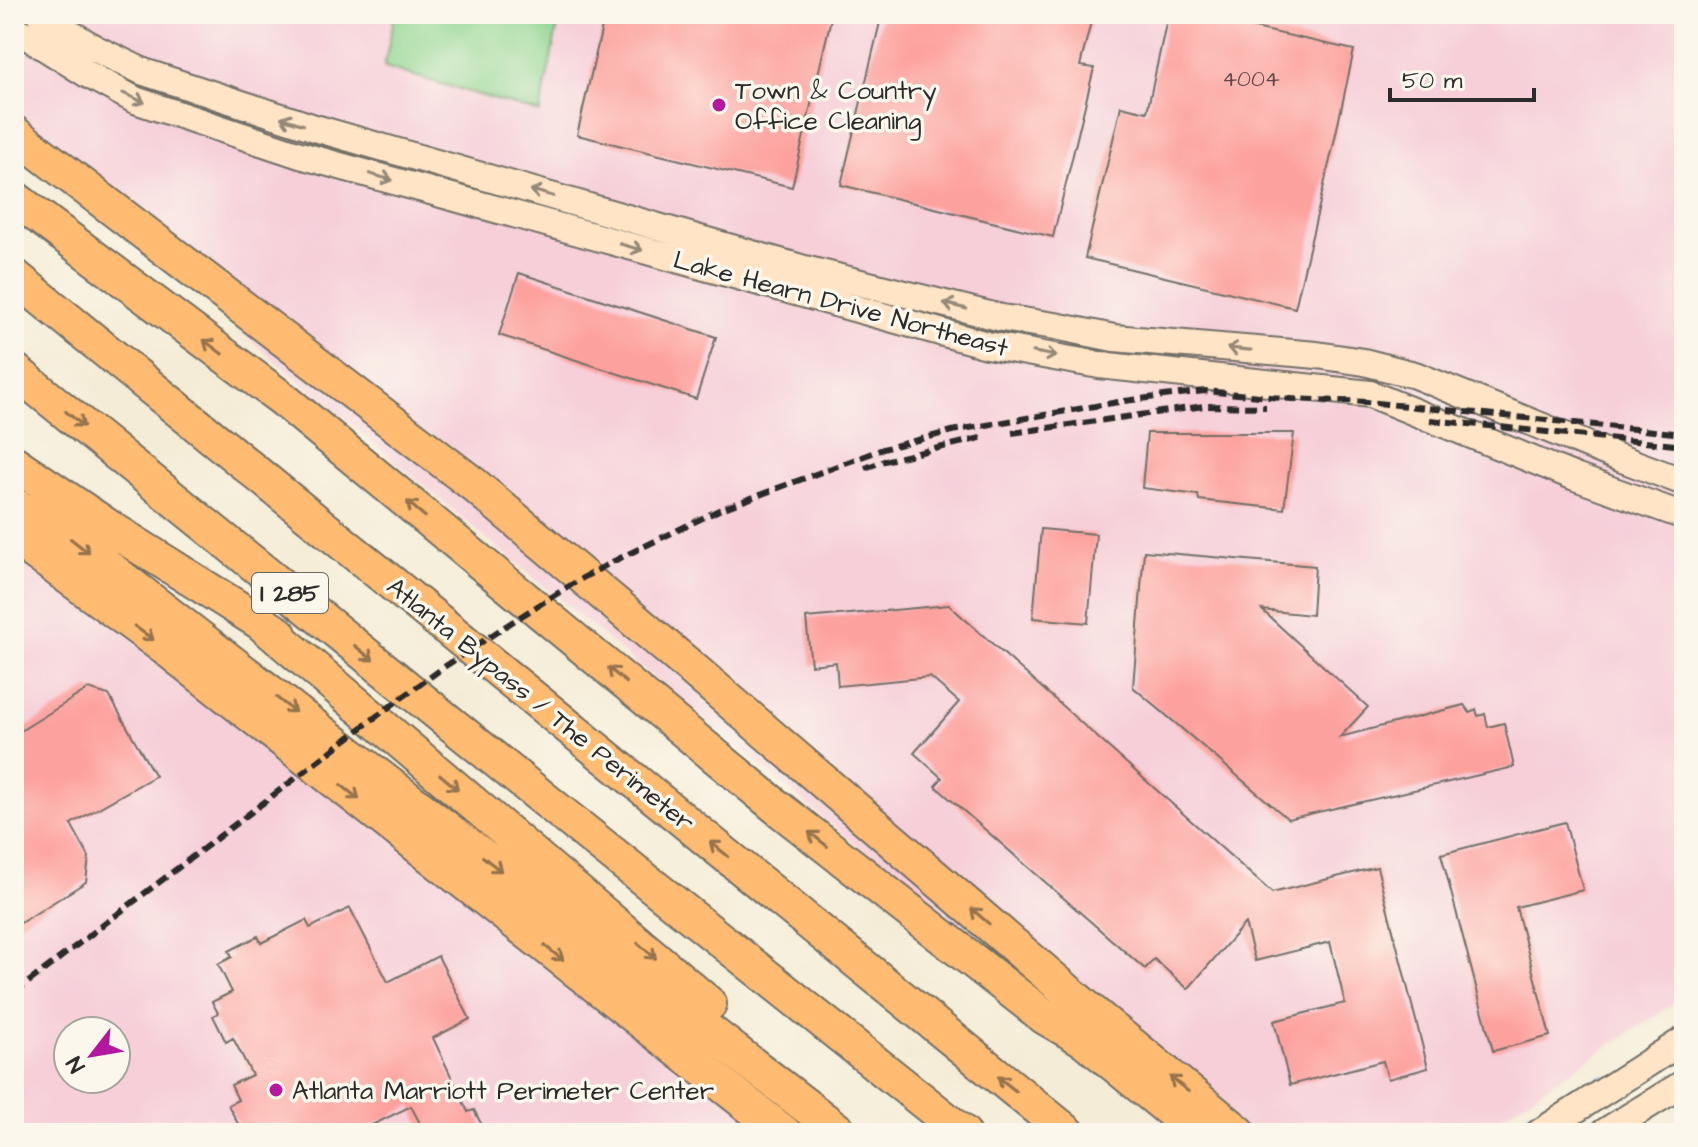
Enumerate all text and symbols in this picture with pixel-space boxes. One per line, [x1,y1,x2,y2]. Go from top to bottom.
scale bar [1390,52,1534,102]
house number: 4004 [1222,64,1280,95]
text: 50 m [1402,64,1463,98]
place label: Town & Country Office Cleaning [735,73,936,141]
one-way arrow [121,91,145,106]
marker: Town & Country Office Cleaning [710,96,728,114]
one-way arrow [280,112,305,127]
one-way arrow [367,171,393,186]
one-way arrow [529,185,555,200]
one-way arrow [618,240,644,255]
street label: Lake Hearn Drive Northeast [669,242,1013,366]
one-way arrow [942,298,968,313]
one-way arrow [203,339,224,356]
one-way arrow [1226,341,1253,356]
one-way arrow [1032,348,1058,363]
one-way arrow [64,410,84,428]
one-way arrow [406,500,427,518]
one-way arrow [69,537,90,555]
street label: Atlanta Bypass / The Perimeter [378,569,702,842]
road number: I 285 [252,573,328,613]
one-way arrow [133,624,155,641]
one-way arrow [353,644,374,662]
one-way arrow [607,666,627,684]
one-way arrow [275,696,296,713]
one-way arrow [438,773,458,791]
one-way arrow [339,784,360,801]
one-way arrow [808,831,829,848]
one-way arrow [709,840,730,858]
one-way arrow [481,855,502,872]
one-way arrow [970,907,990,925]
one-way arrow [636,942,656,960]
one-way arrow [543,944,564,961]
north arrow [52,1015,132,1095]
text: N [59,1050,93,1078]
place label: Atlanta Marriott Perimeter Center [292,1073,714,1109]
one-way arrow [997,1075,1018,1093]
one-way arrow [1168,1075,1189,1093]
marker: Atlanta Marriott Perimeter Center [267,1081,285,1099]

